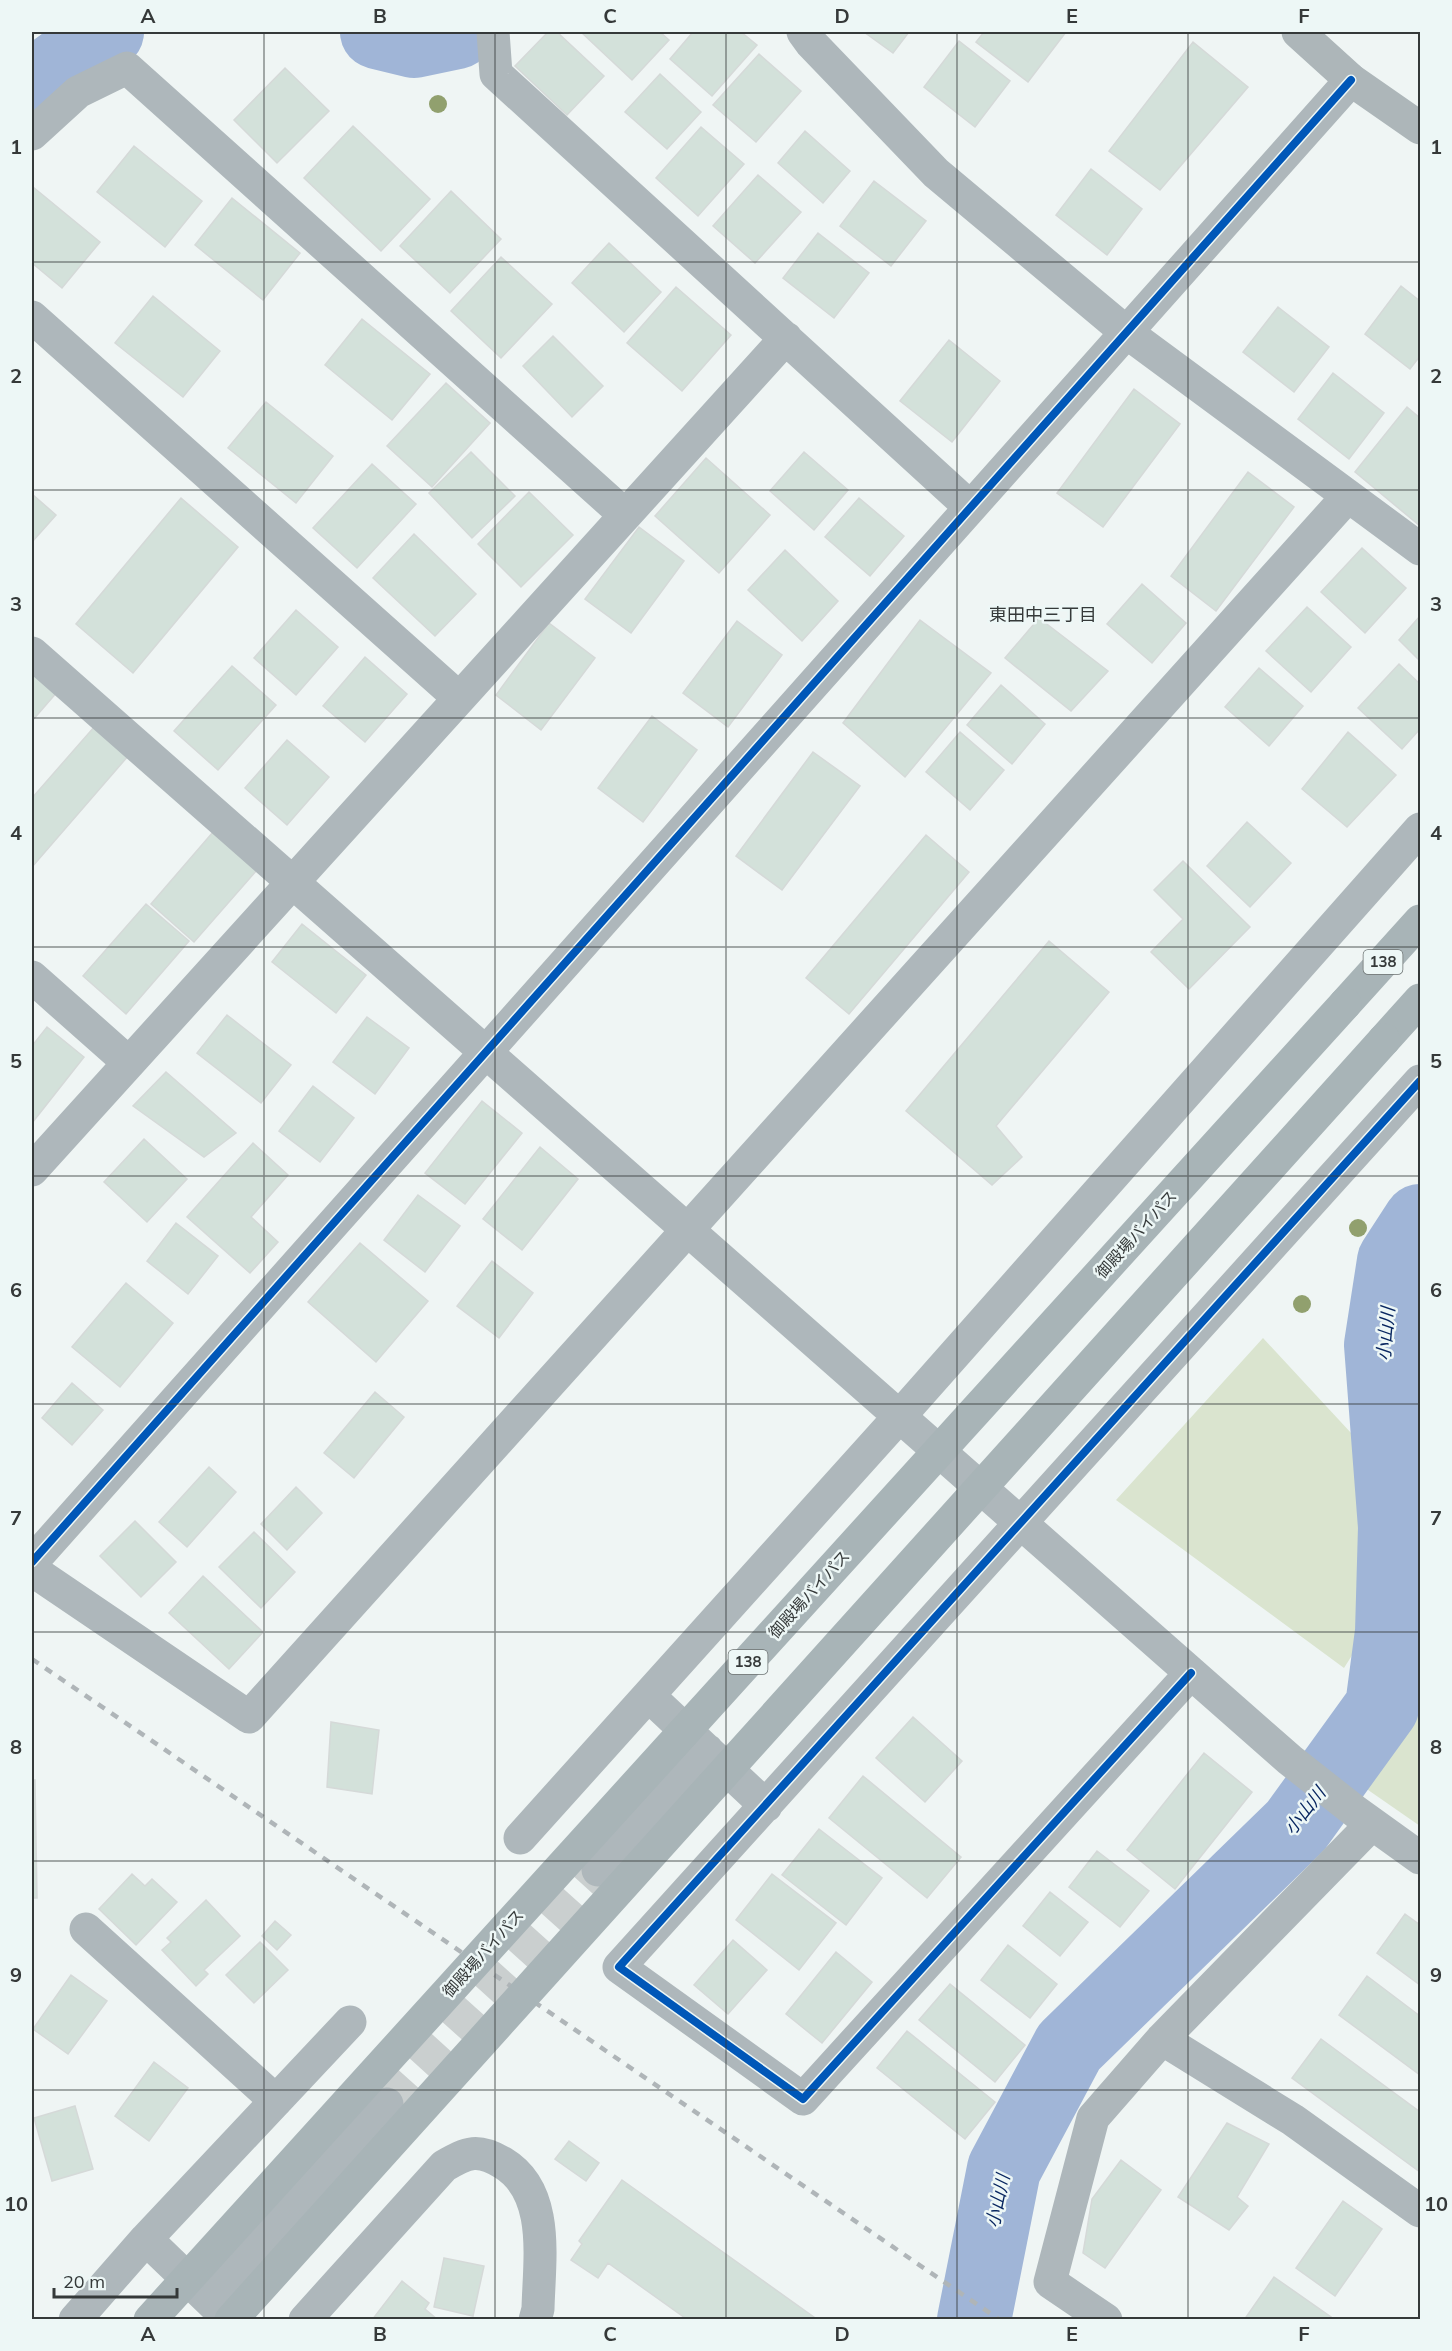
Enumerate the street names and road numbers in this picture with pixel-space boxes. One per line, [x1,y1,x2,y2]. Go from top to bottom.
road number: 138 [1364,950,1402,974]
street label: 御殿場バイパス [1091,1186,1181,1282]
street label: 御殿場バイパス [764,1546,854,1642]
road number: 138 [728,1650,768,1674]
street label: 御殿場バイパス [438,1905,528,2001]

